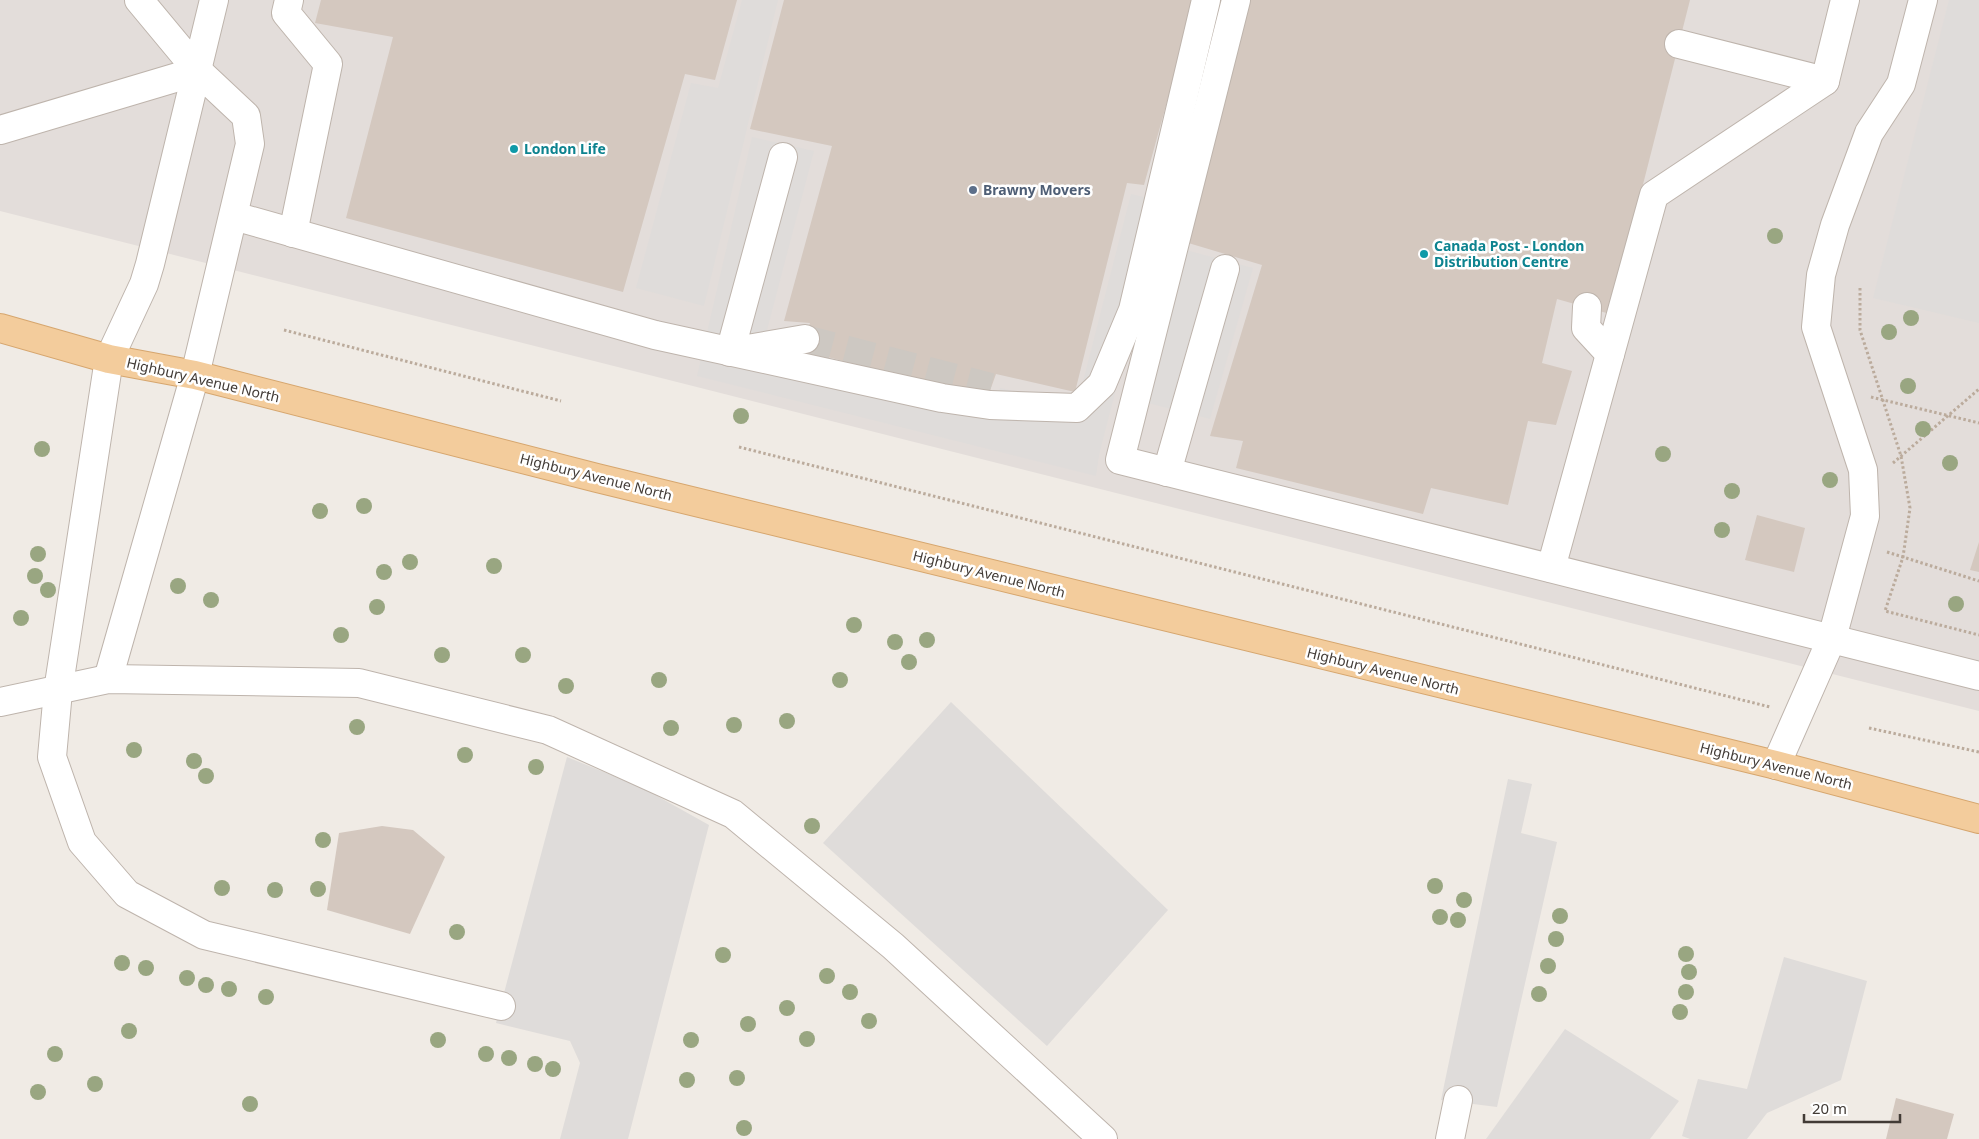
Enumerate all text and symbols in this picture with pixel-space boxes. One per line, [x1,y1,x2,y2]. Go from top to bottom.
place label: London Life [524,139,606,158]
marker: London Life [508,143,520,155]
place label: Brawny Movers [983,180,1091,199]
marker: Brawny Movers [967,184,979,196]
place label: Canada Post - London Distribution Centre [1434,236,1584,271]
marker: Canada Post - London Distribution Centre [1418,248,1430,260]
street label: Highbury Avenue North [125,353,281,406]
street label: Highbury Avenue North [518,448,674,505]
street label: Highbury Avenue North [911,545,1067,602]
street label: Highbury Avenue North [1305,642,1461,699]
street label: Highbury Avenue North [1698,737,1854,794]
scale bar [1804,1092,1900,1124]
text: 20 m [1812,1098,1847,1118]

